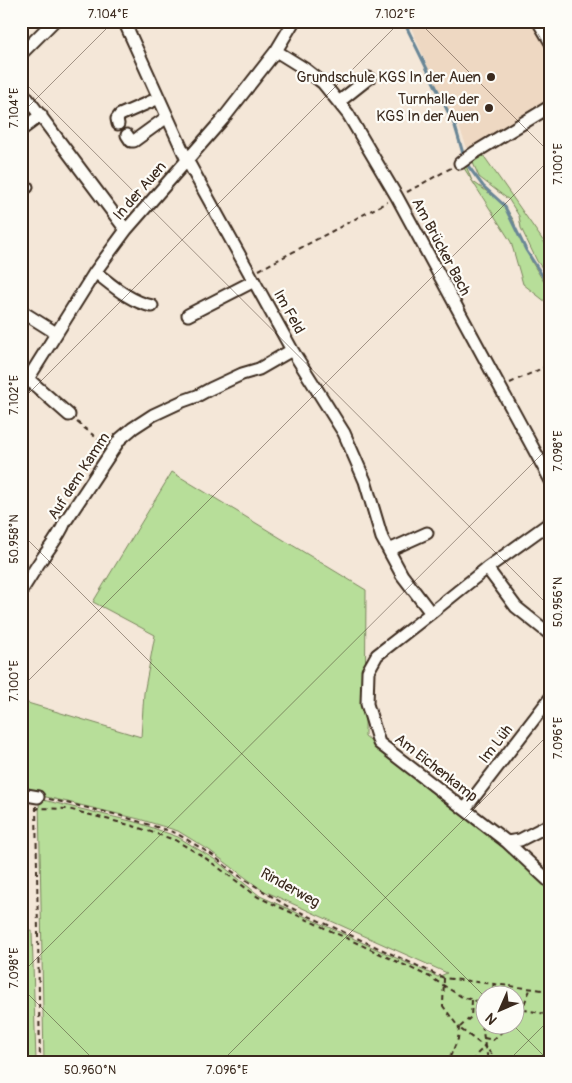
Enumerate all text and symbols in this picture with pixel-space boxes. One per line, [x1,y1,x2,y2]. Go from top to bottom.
text: 7.104°E [88,7,128,22]
text: 7.102°E [375,7,415,22]
place label: Grundschule KGS In der Auen [296,68,481,87]
marker: Grundschule KGS In der Auen [485,71,497,83]
text: 7.104°E [7,88,22,128]
place label: Turnhalle der KGS In der Auen [376,90,480,126]
marker: Turnhalle der KGS In der Auen [483,102,495,114]
text: 7.100°E [551,143,566,185]
street label: In der Auen [109,158,171,224]
street label: Am Brücker Bach [407,195,475,299]
street label: Im Feld [269,287,309,337]
text: 7.102°E [7,375,22,415]
street label: Auf dem Kamm [44,429,114,523]
text: 7.098°E [551,431,566,471]
text: 50.958°N [7,514,22,564]
text: 50.956°N [551,577,566,627]
text: 7.100°E [7,660,22,702]
text: 7.096°E [551,717,566,759]
street label: Im Lüh [475,721,517,767]
street label: Am Eichenkamp [391,730,481,806]
street label: Rinderweg [257,864,323,912]
text: 7.098°E [7,948,22,988]
north arrow [474,986,524,1036]
text: N [482,1009,501,1028]
text: 50.960°N [64,1063,116,1078]
text: 7.096°E [206,1063,248,1078]

